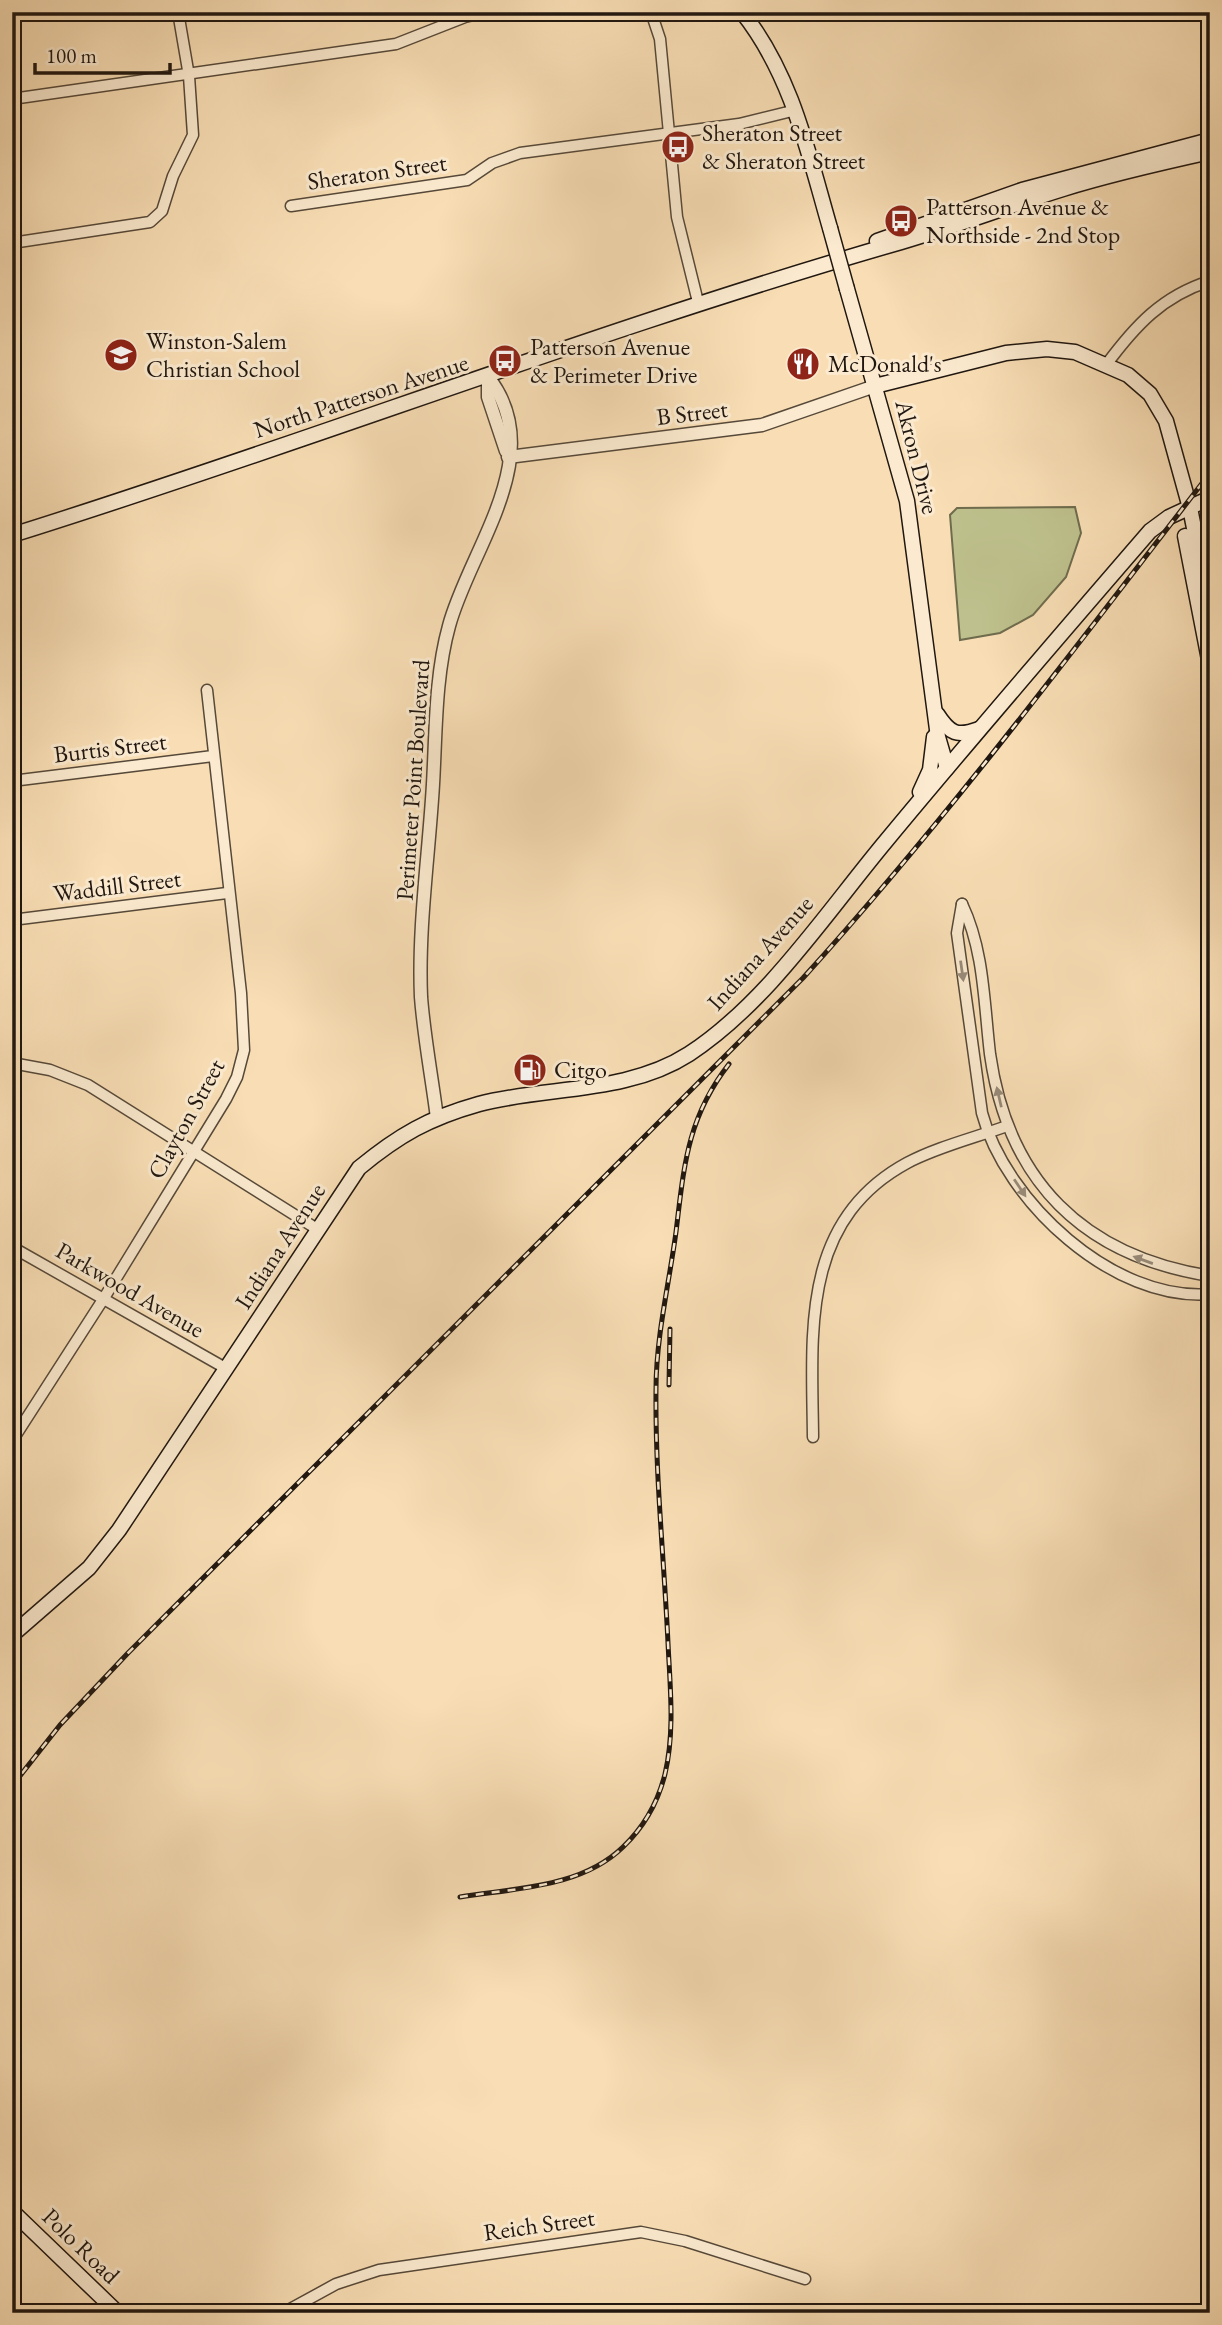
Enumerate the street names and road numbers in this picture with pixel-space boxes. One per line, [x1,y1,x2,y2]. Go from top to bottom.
street label: Sheraton Street [305,146,449,197]
street label: North Patterson Avenue [250,346,472,445]
street label: B Street [655,393,730,432]
street label: Akron Drive [888,396,947,517]
street label: Perimeter Point Boulevard [389,658,436,902]
street label: Burtis Street [52,725,169,770]
street label: Waddill Street [51,862,183,909]
street label: Indiana Avenue [700,889,819,1017]
street label: Clayton Street [140,1053,231,1184]
street label: Indiana Avenue [227,1177,332,1315]
street label: Parkwood Avenue [50,1235,210,1345]
street label: Polo Road [36,2201,127,2291]
street label: Reich Street [481,2201,597,2248]

